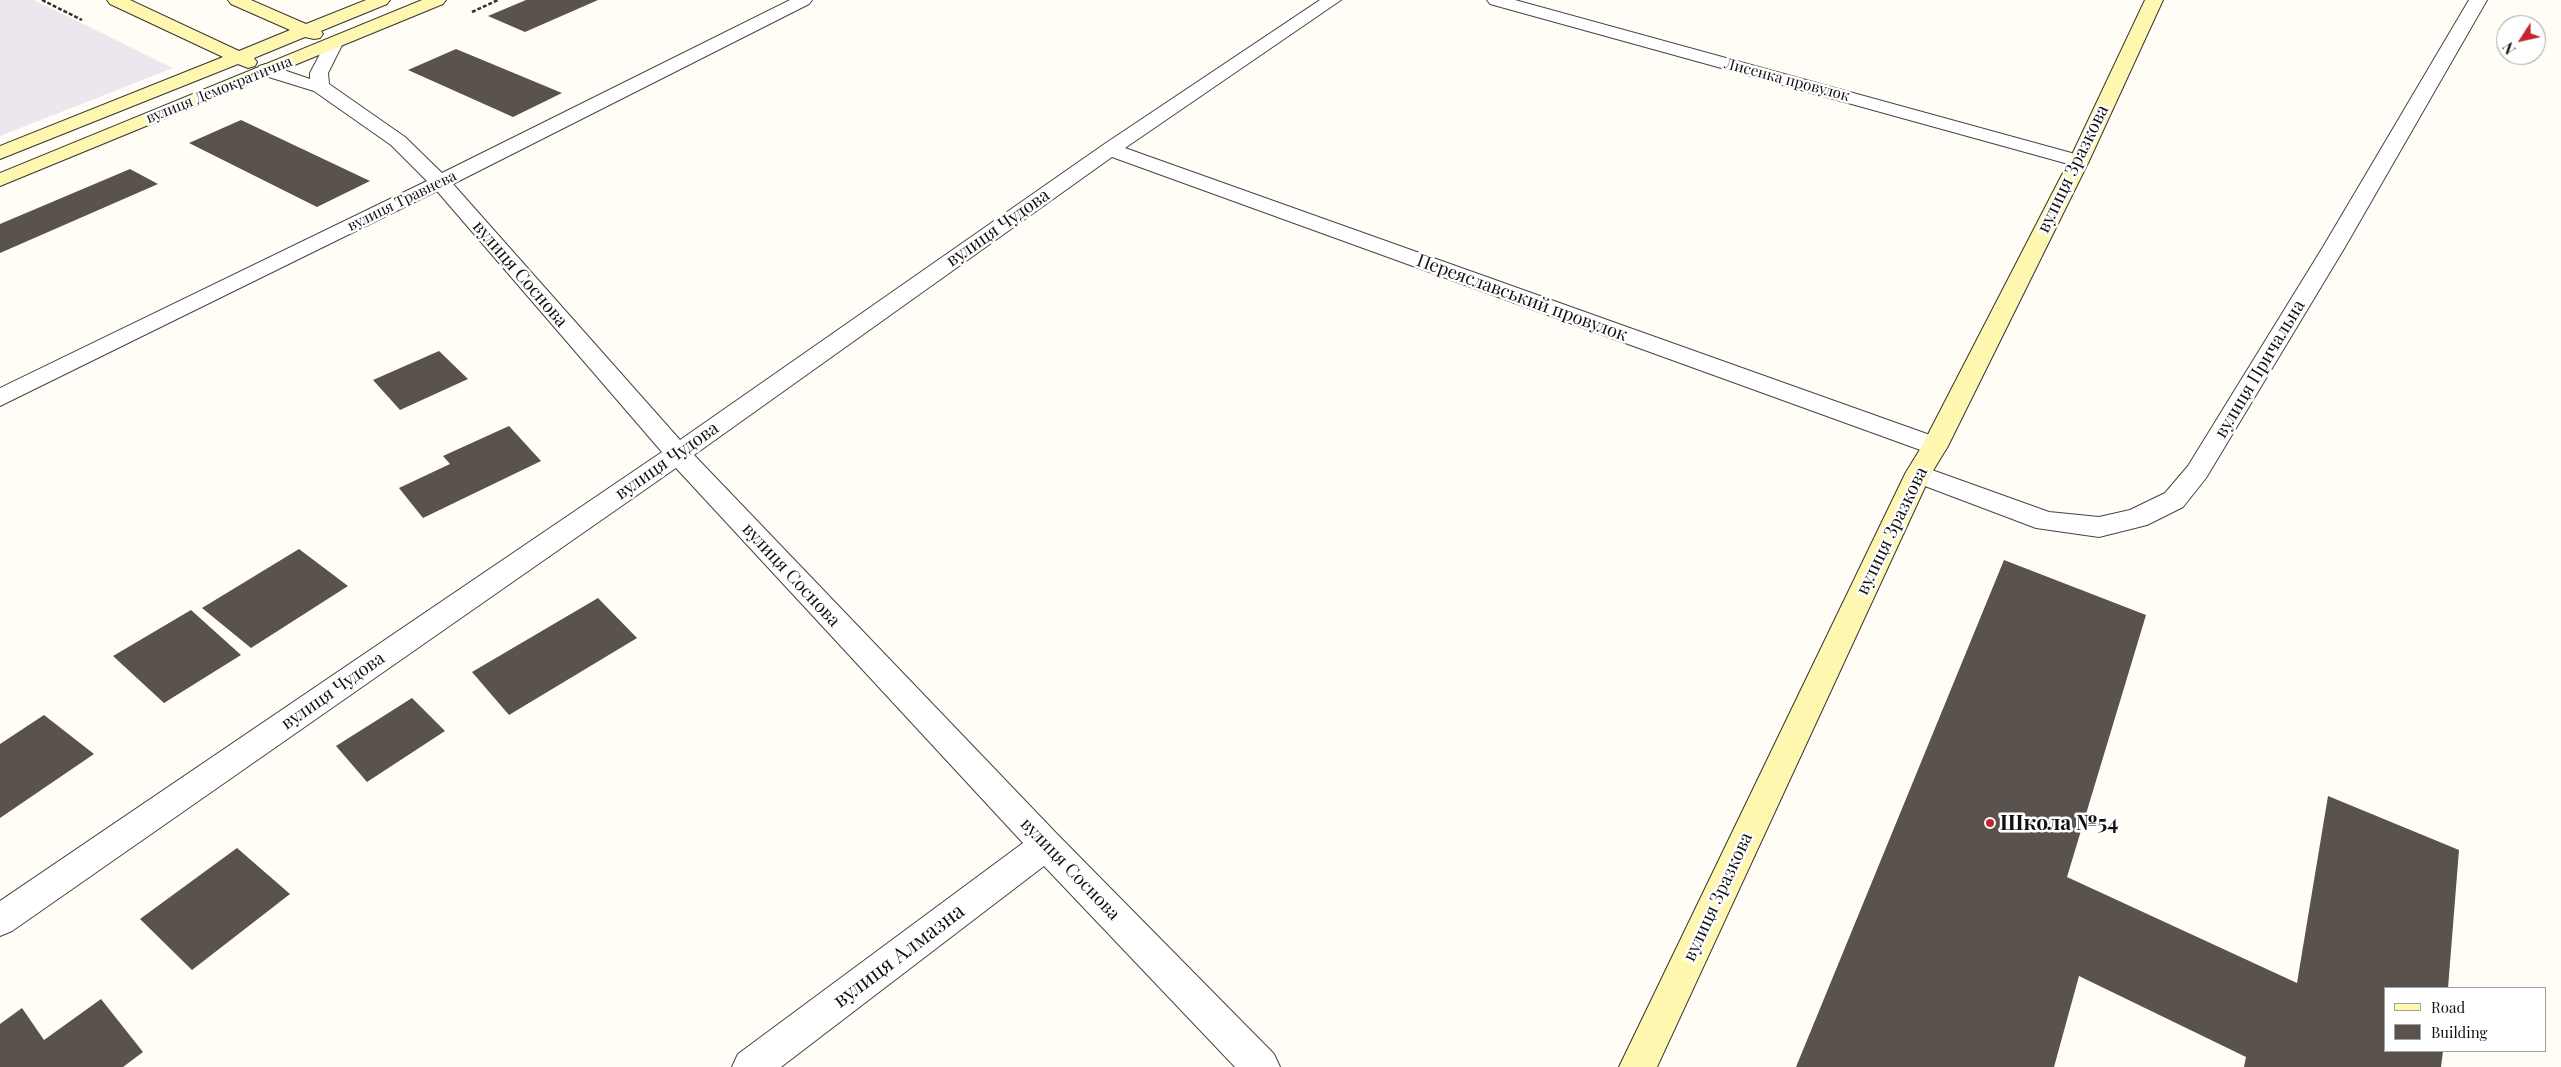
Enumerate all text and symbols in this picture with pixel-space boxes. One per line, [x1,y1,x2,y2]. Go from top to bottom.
north arrow [2496,15,2546,65]
text: N [2498,39,2520,58]
street label: вулиця Демократична [143,52,295,128]
street label: Лисенка провулок [1722,55,1852,105]
street label: вулиця Зразкова [2033,101,2113,237]
street label: вулиця Травнева [345,167,459,235]
street label: вулиця Чудова [942,184,1054,272]
street label: вулиця Соснова [468,216,572,332]
street label: Переяславський провулок [1414,250,1630,346]
street label: вулиця Причальна [2210,296,2310,442]
street label: вулиця Чудова [611,417,723,505]
street label: вулиця Зразкова [1852,463,1932,599]
street label: вулиця Соснова [737,519,845,631]
street label: вулиця Чудова [277,647,389,735]
place label: Школа №54 [2000,810,2118,836]
street label: вулиця Соснова [1016,813,1124,925]
marker: Школа №54 [1984,817,1996,829]
street label: вулиця Зразкова [1679,829,1757,965]
street label: вулиця Алмазна [829,899,969,1013]
legend [2384,987,2546,1052]
text: Road [2431,997,2465,1017]
text: Building [2431,1022,2487,1042]

